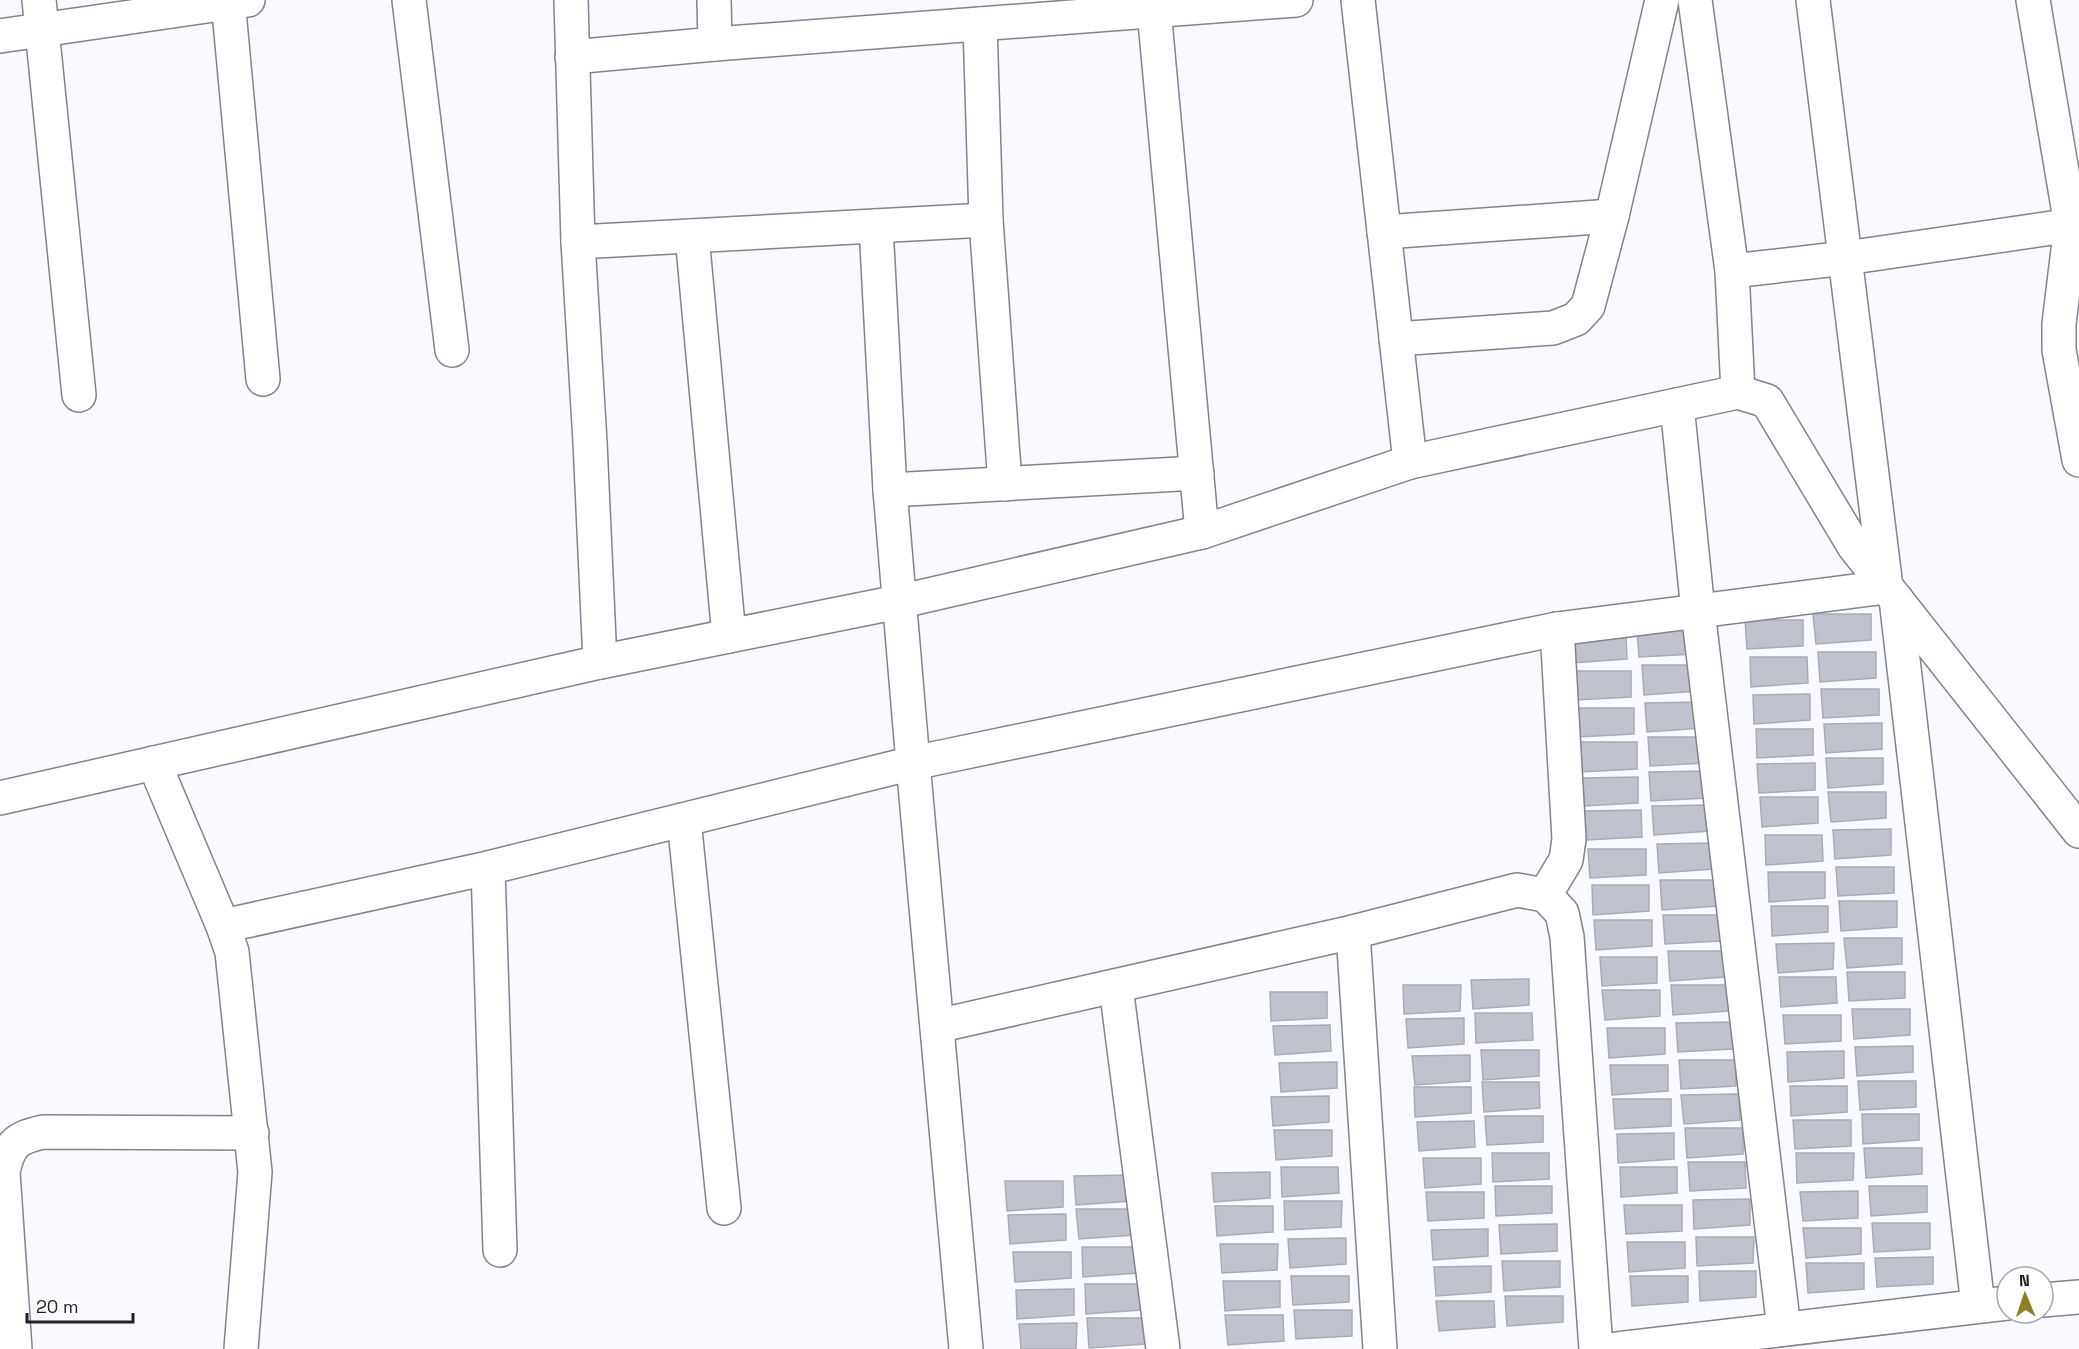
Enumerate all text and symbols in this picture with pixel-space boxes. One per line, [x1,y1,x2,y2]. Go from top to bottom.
north arrow [1995,1265,2055,1325]
text: N [2019,1270,2030,1291]
scale bar [27,1286,134,1324]
text: 20 m [36,1295,79,1318]

